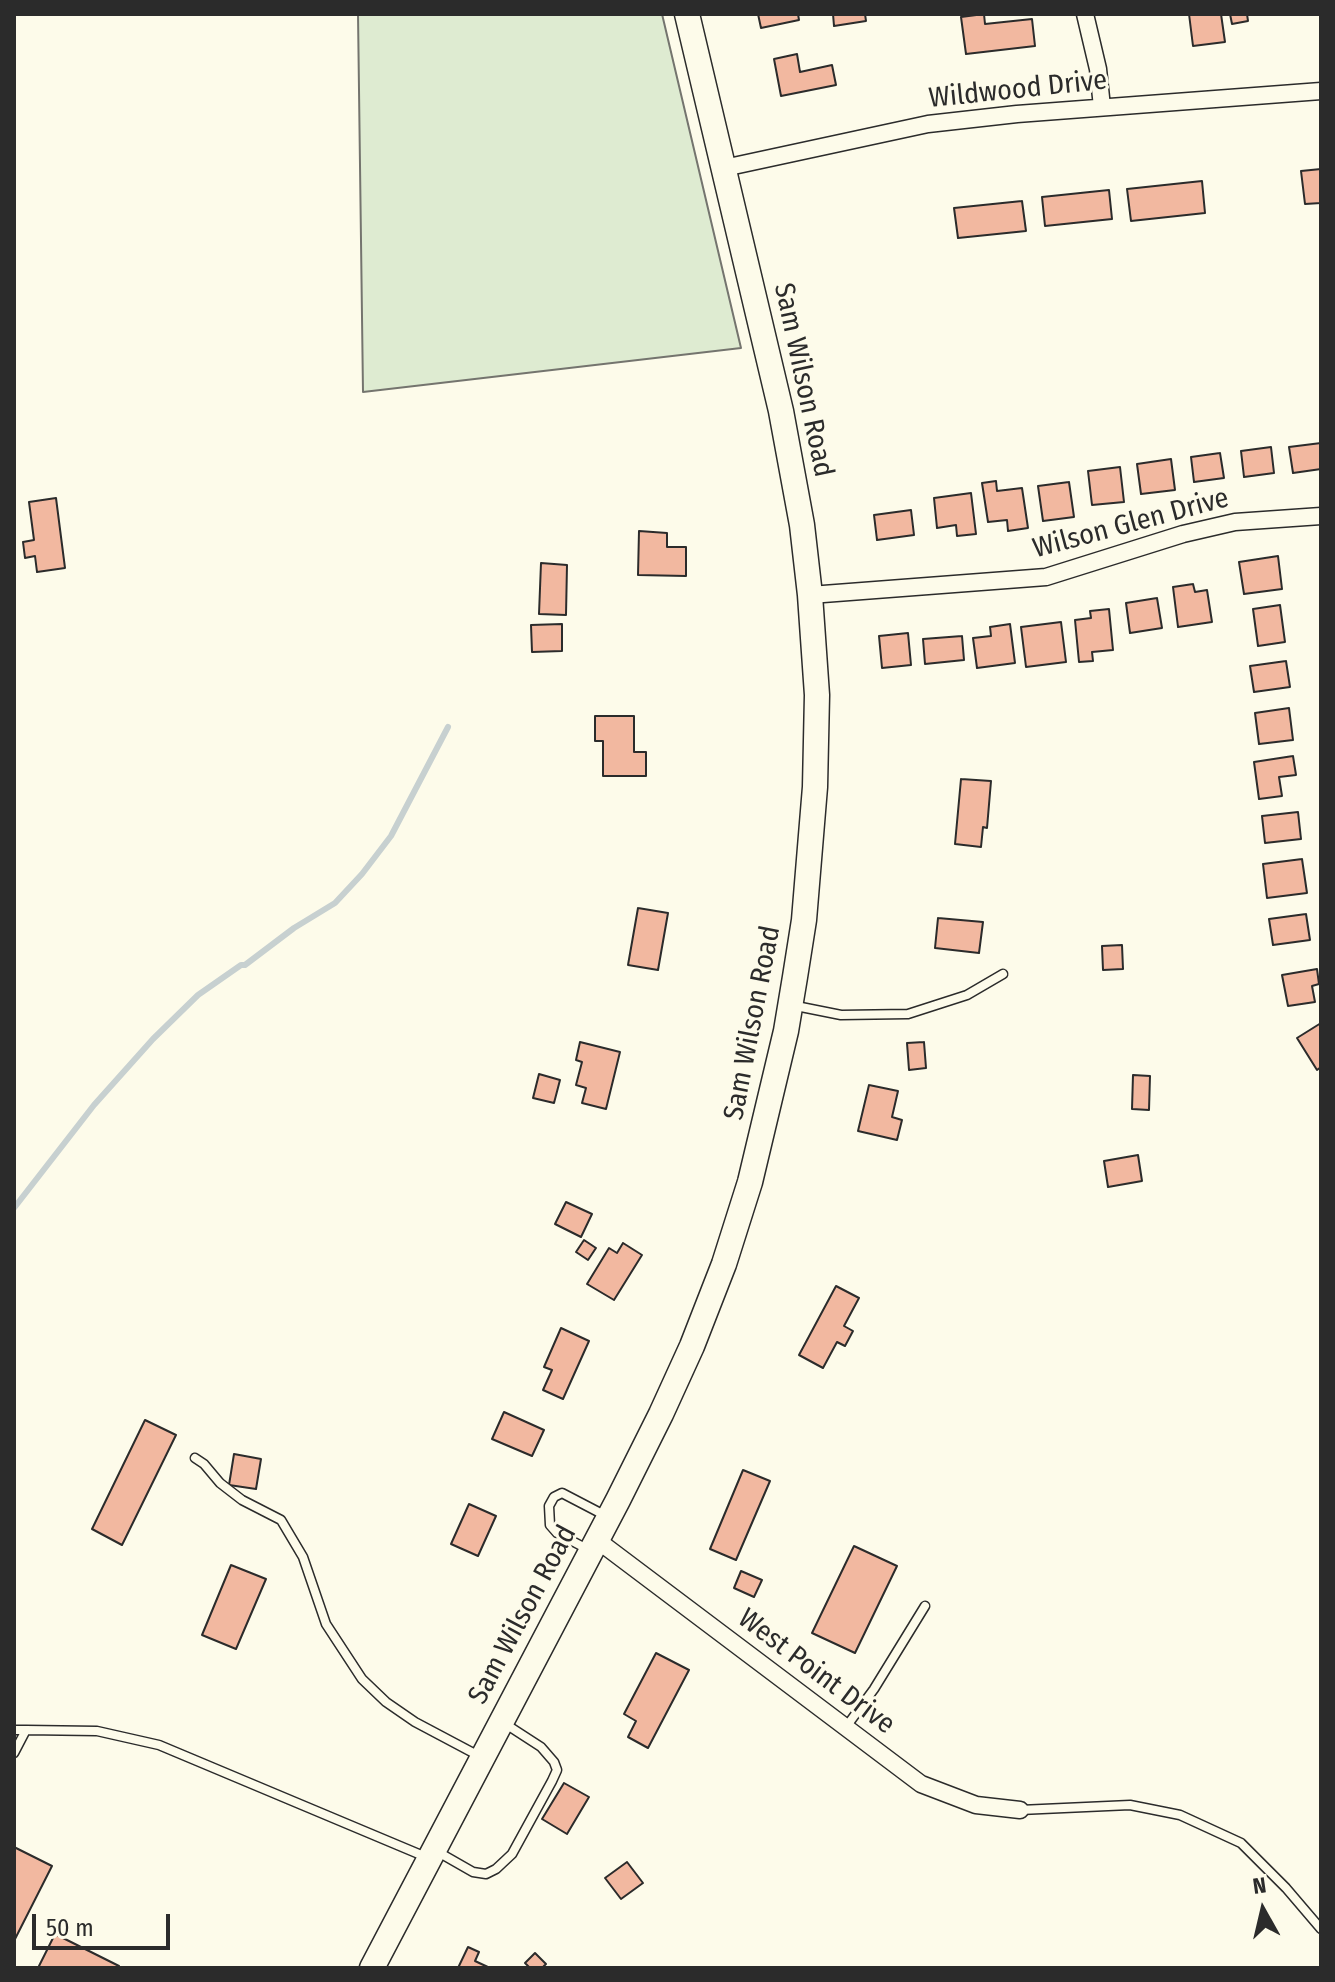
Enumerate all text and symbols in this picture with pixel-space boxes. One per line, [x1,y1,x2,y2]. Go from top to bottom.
street label: Wildwood Drive [927,64,1109,116]
street label: Sam Wilson Road [766,280,840,480]
street label: Wilson Glen Drive [1029,482,1233,566]
street label: Sam Wilson Road [718,923,788,1123]
street label: Sam Wilson Road [462,1520,584,1710]
street label: West Point Drive [731,1602,901,1742]
north arrow [1223,1870,1303,1950]
text: N [1251,1871,1268,1900]
scale bar [36,1898,174,1948]
text: 50 m [46,1914,94,1942]

